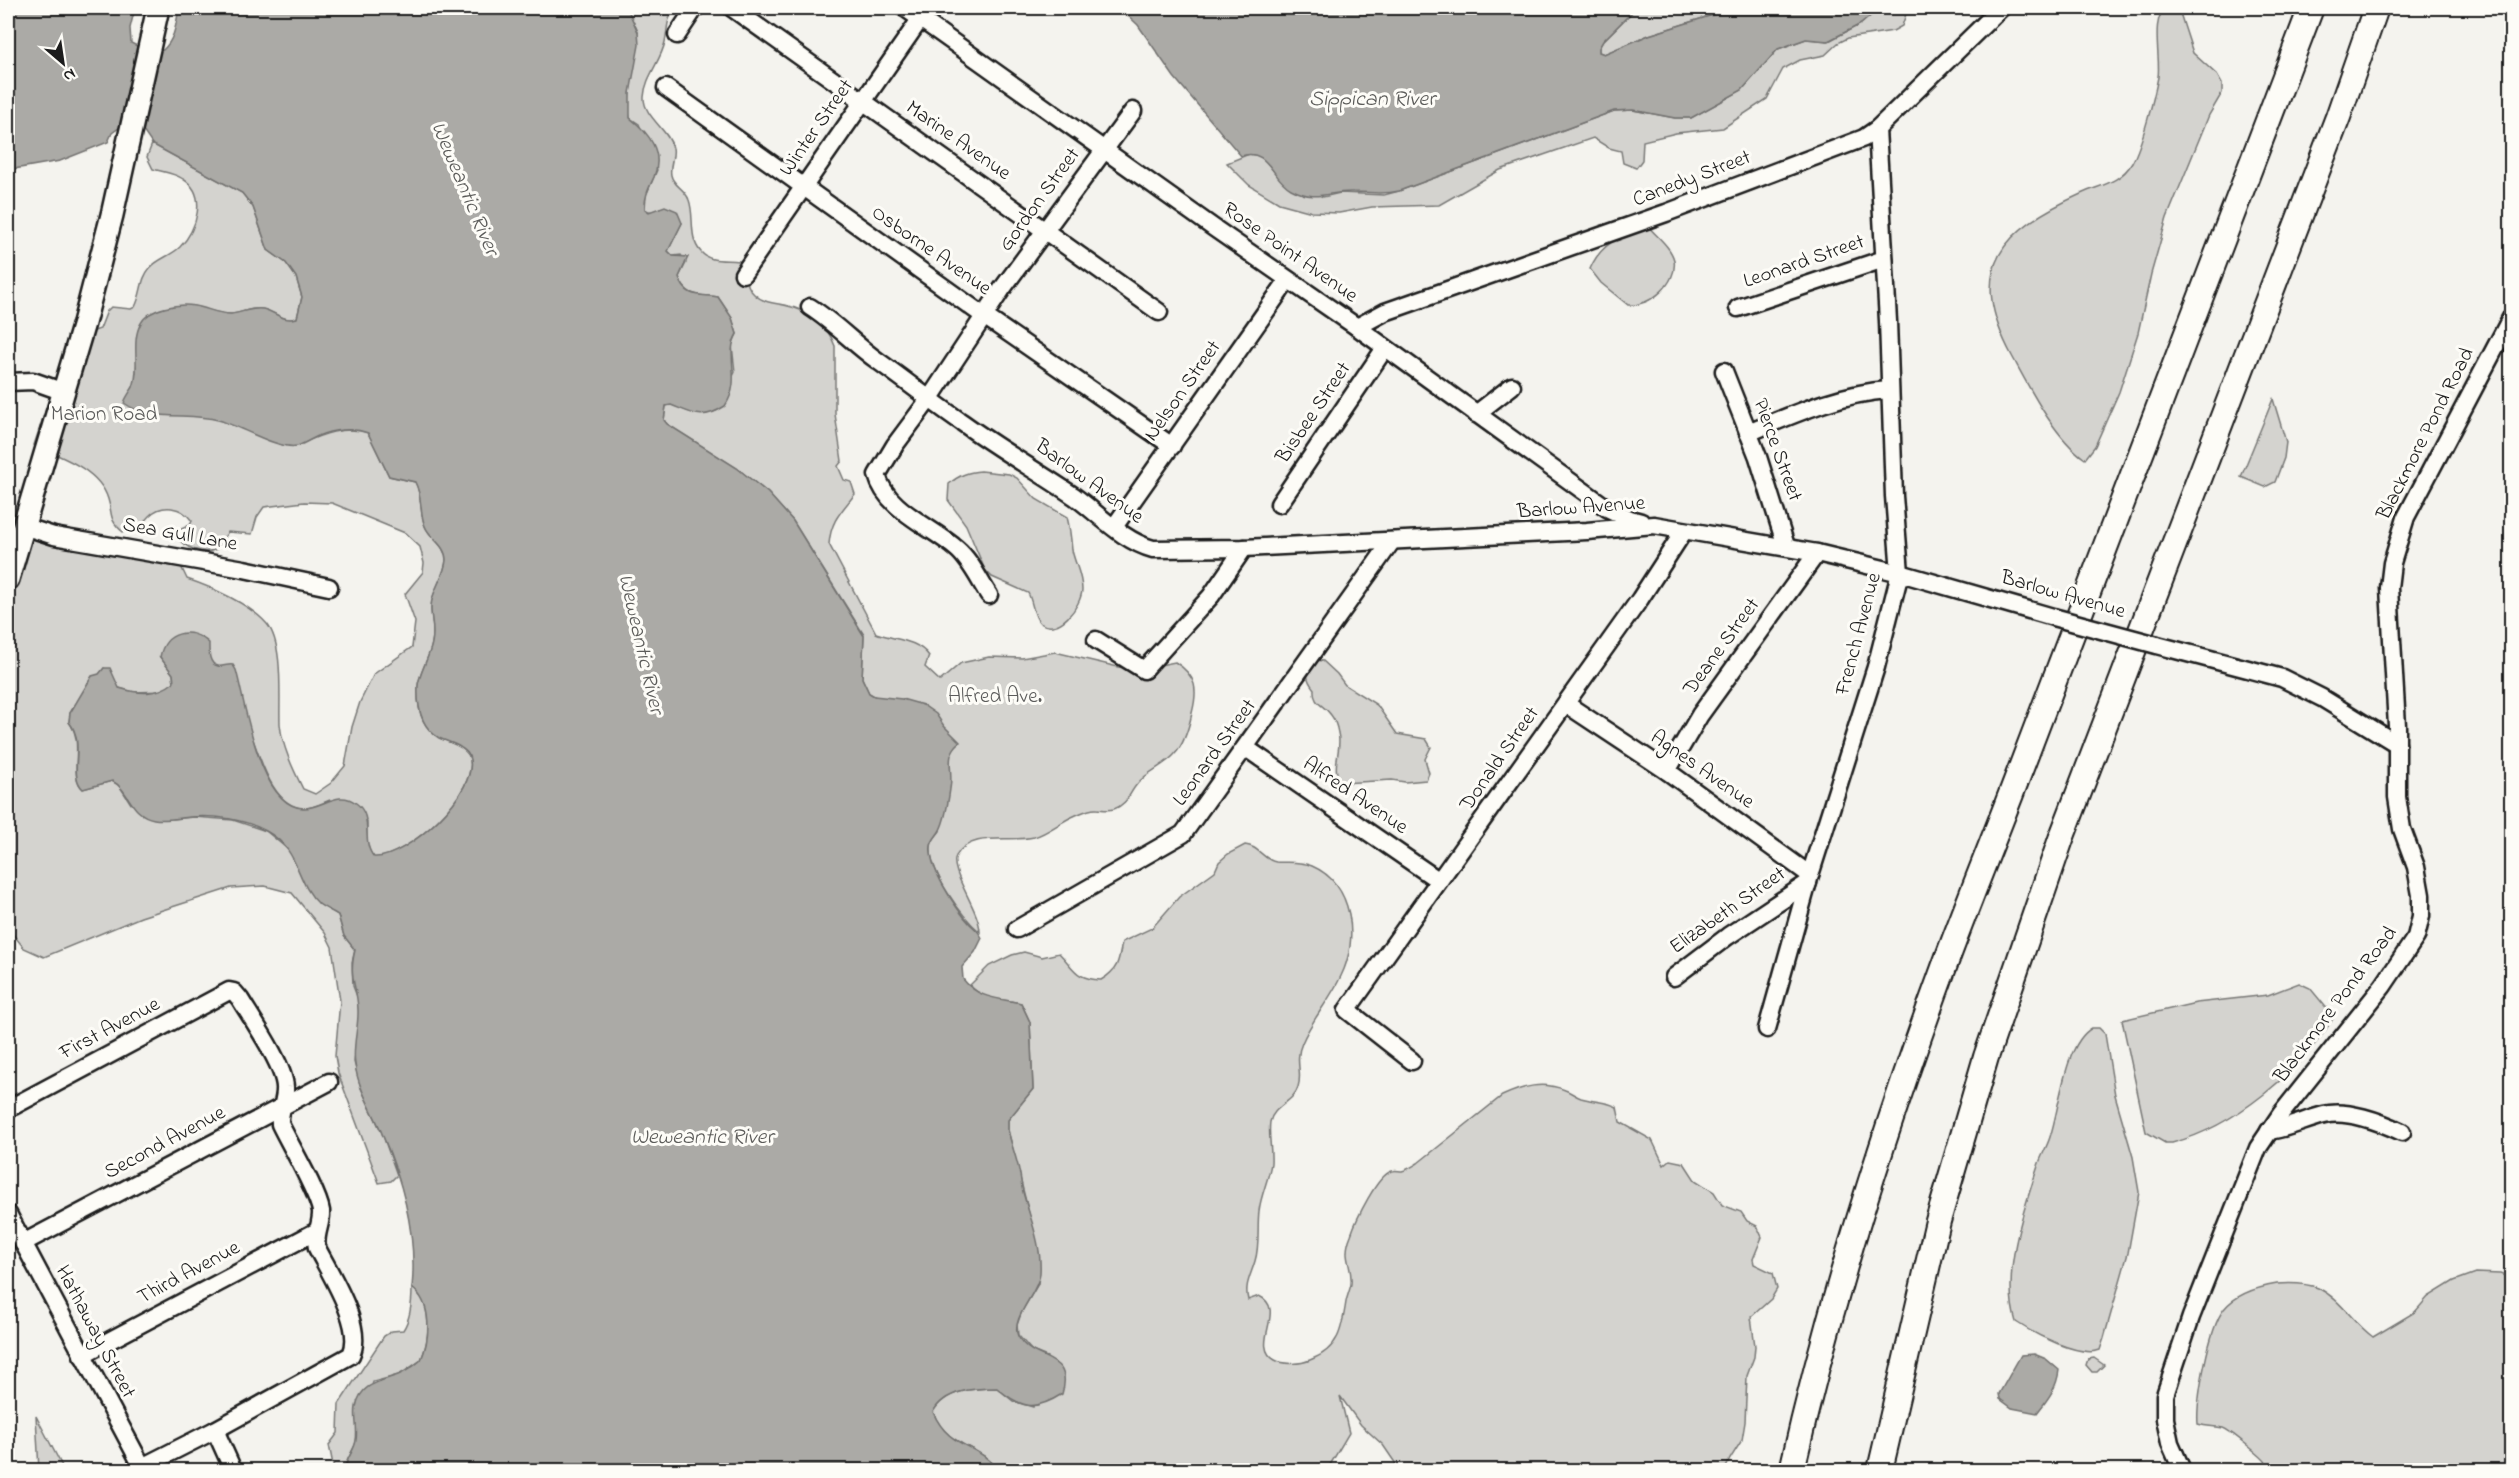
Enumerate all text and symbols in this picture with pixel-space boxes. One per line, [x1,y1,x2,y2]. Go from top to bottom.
north arrow [33,33,93,93]
text: N [59,61,80,88]
street label: Winter Street [772,73,862,183]
water label: Sippican River [1309,84,1438,116]
street label: Marine Avenue [899,94,1017,189]
water label: Weweantic River [421,117,508,264]
street label: Gordon Street [992,142,1088,258]
street label: Canedy Street [1629,143,1756,217]
street label: Rose Point Avenue [1216,195,1364,311]
street label: Osborne Avenue [865,198,998,304]
street label: Leonard Street [1739,227,1869,297]
street label: Nelson Street [1137,334,1229,448]
street label: Blackmore Pond Road [2369,343,2482,526]
street label: Bisbee Street [1268,356,1359,471]
street label: Pierce Street [1745,394,1809,506]
park label: Marion Road [51,400,157,430]
street label: Barlow Avenue [1027,432,1150,532]
street label: Barlow Avenue [1515,489,1647,528]
street label: Sea Gull Lane [120,510,240,560]
street label: Barlow Avenue [1996,563,2129,627]
street label: French Avenue [1828,569,1890,699]
water label: Weweantic River [608,571,672,720]
street label: Deane Street [1676,592,1768,703]
park label: Alfred Ave. [948,682,1042,712]
street label: Leonard Street [1166,693,1264,813]
street label: Donald Street [1452,701,1547,818]
street label: Agnes Avenue [1643,723,1761,819]
street label: Alfred Avenue [1296,750,1414,843]
street label: Elizabeth Street [1664,860,1792,962]
street label: Blackmore Pond Road [2266,920,2405,1091]
street label: First Avenue [54,990,166,1068]
street label: Second Avenue [99,1098,231,1188]
water label: Weweantic River [631,1122,776,1154]
street label: Third Avenue [132,1233,246,1313]
street label: Hathaway Street [46,1260,143,1405]

